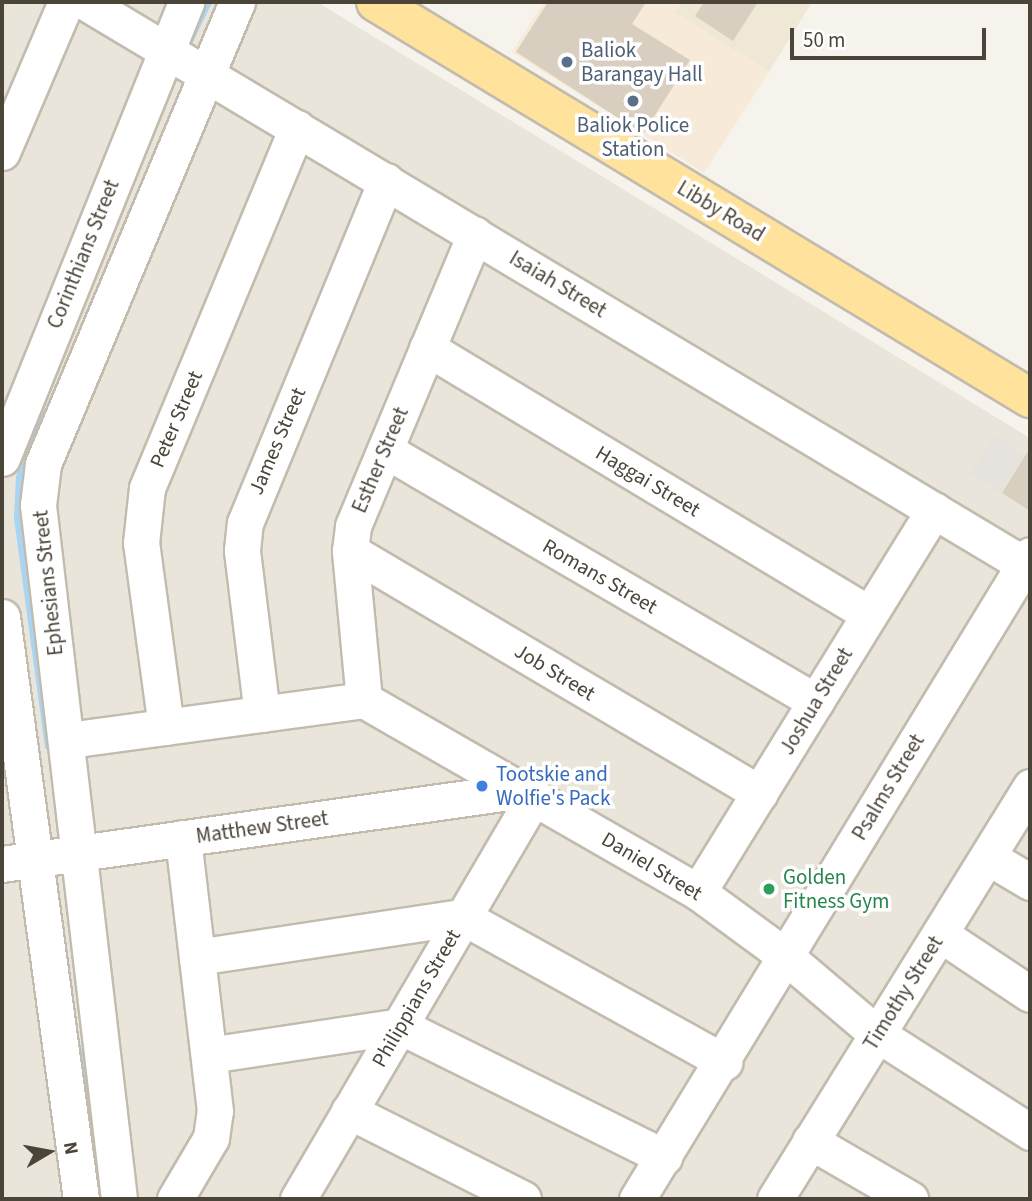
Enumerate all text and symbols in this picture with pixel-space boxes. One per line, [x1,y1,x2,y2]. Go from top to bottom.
scale bar [794,14,990,58]
text: 50 m [803,25,845,55]
place label: Baliok Barangay Hall [581,37,703,87]
marker: Baliok Barangay Hall [559,54,575,70]
marker: Baliok Police Station [625,93,641,109]
place label: Baliok Police Station [577,112,689,162]
street label: Libby Road [673,175,769,247]
street label: Corinthians Street [42,176,124,332]
street label: Isaiah Street [505,245,611,323]
street label: Peter Street [144,367,208,471]
street label: James Street [243,384,311,498]
street label: Esther Street [346,403,414,517]
street label: Haggai Street [591,440,705,522]
street label: Ephesians Street [28,509,68,657]
street label: Romans Street [538,533,662,619]
street label: Job Street [510,638,600,706]
street label: Joshua Street [774,643,858,759]
street label: Psalms Street [846,729,930,845]
place label: Tootskie and Wolfie's Pack [496,761,610,811]
marker: Tootskie and Wolfie's Pack [474,778,490,794]
street label: Matthew Street [194,805,330,849]
street label: Daniel Street [597,826,707,906]
place label: Golden Fitness Gym [783,864,890,914]
marker: Golden Fitness Gym [761,881,777,897]
street label: Philippians Street [366,925,466,1071]
street label: Timothy Street [858,931,948,1055]
north arrow [14,1117,84,1187]
text: N [56,1140,85,1157]

